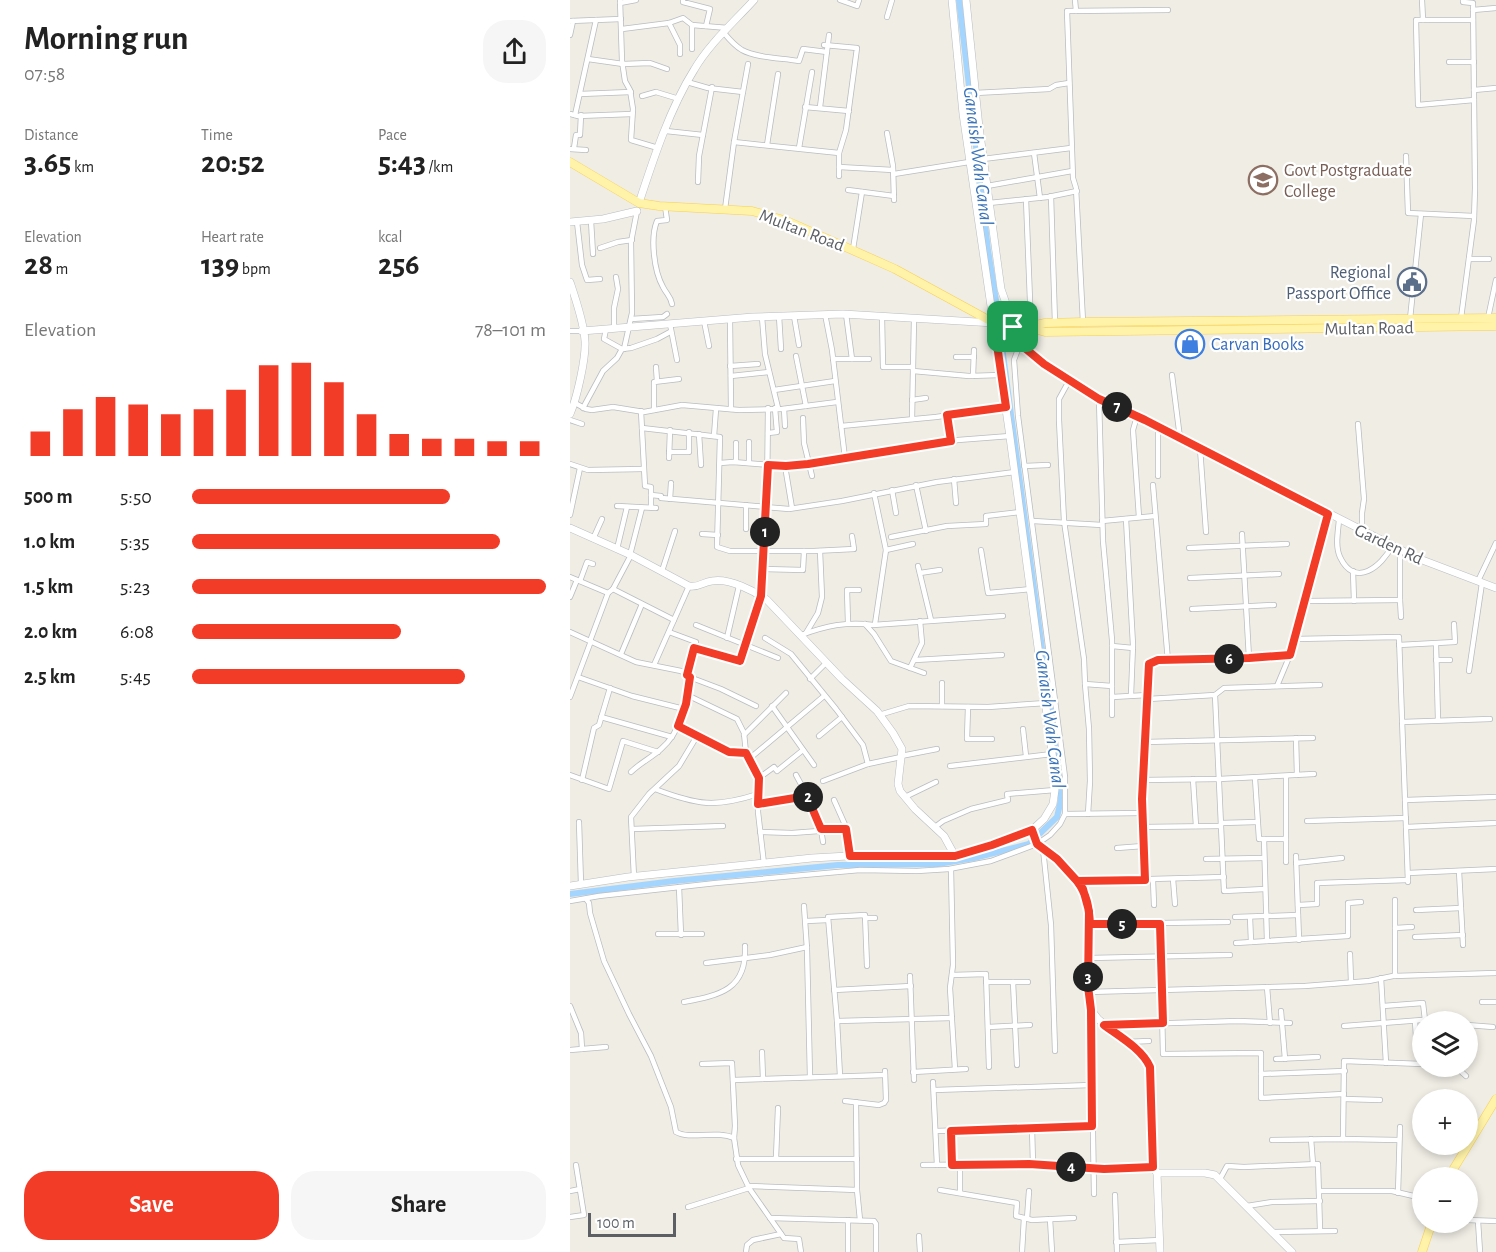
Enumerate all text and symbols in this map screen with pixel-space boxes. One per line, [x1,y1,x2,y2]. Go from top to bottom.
button: share [483,20,546,83]
text: Morning run [24,23,188,56]
text: 07:58 [24,64,65,84]
water label: Ganaish Wah Canal [960,86,996,227]
text: Distance [24,127,78,143]
text: Time [201,127,233,143]
text: Pace [378,127,407,143]
text: 3.65 [24,148,71,178]
text: 20:52 [201,148,265,178]
text: 5:43 [378,148,426,178]
text: km [71,159,94,175]
text: /km [426,159,453,175]
place label: Govt Postgraduate College [1284,162,1412,201]
school or university icon: Govt Postgraduate College [1247,164,1279,196]
street label: Multan Road [757,207,847,255]
text: Elevation [24,229,82,245]
text: Heart rate [201,229,264,245]
text: kcal [378,229,402,245]
text: 28 [24,250,53,280]
text: 139 [201,250,239,280]
text: 256 [378,250,420,280]
text: m [53,261,68,277]
text: bpm [239,261,271,277]
place label: Regional Passport Office [1286,264,1391,303]
public building icon: Regional Passport Office [1396,266,1428,298]
pin [987,301,1038,352]
icon: arrive [996,310,1029,343]
street label: Multan Road [1324,319,1414,339]
text: Elevation [24,320,96,340]
text: 78–101 m [475,320,546,340]
shop icon: Carvan Books [1174,328,1206,360]
place label: Carvan Books [1211,336,1304,354]
pin: 7 [1102,392,1132,422]
text: 7 [1114,399,1120,415]
text: 500 m [24,487,73,507]
text: 5:50 [120,487,152,507]
pin: 1 [750,517,780,547]
street label: Garden Rd [1352,521,1426,569]
text: 1 [762,524,768,540]
text: 1.0 km [24,532,75,552]
text: 5:35 [120,532,150,552]
text: 1.5 km [24,577,73,597]
text: 5:23 [120,577,150,597]
text: 2.0 km [24,622,77,642]
text: 6:08 [120,622,154,642]
pin: 6 [1214,644,1244,674]
water label: Ganaish Wah Canal [1032,649,1068,790]
text: 6 [1225,651,1233,667]
text: 2.5 km [24,667,76,687]
text: 5:45 [120,667,151,687]
pin: 2 [793,782,823,812]
text: 2 [804,789,812,805]
pin: 5 [1107,909,1137,939]
text: 5 [1119,916,1125,932]
pin: 3 [1073,962,1103,992]
text: 3 [1085,969,1091,985]
map controls [1412,1011,1478,1233]
button: layers [1412,1011,1478,1077]
button: + [1412,1089,1478,1155]
pin: 4 [1056,1152,1086,1182]
text: 4 [1067,1159,1075,1175]
button: − [1412,1167,1478,1233]
button: Save [24,1171,279,1240]
button: Share [291,1171,546,1240]
scale bar [588,1210,676,1238]
text: 100 m [597,1215,635,1231]

